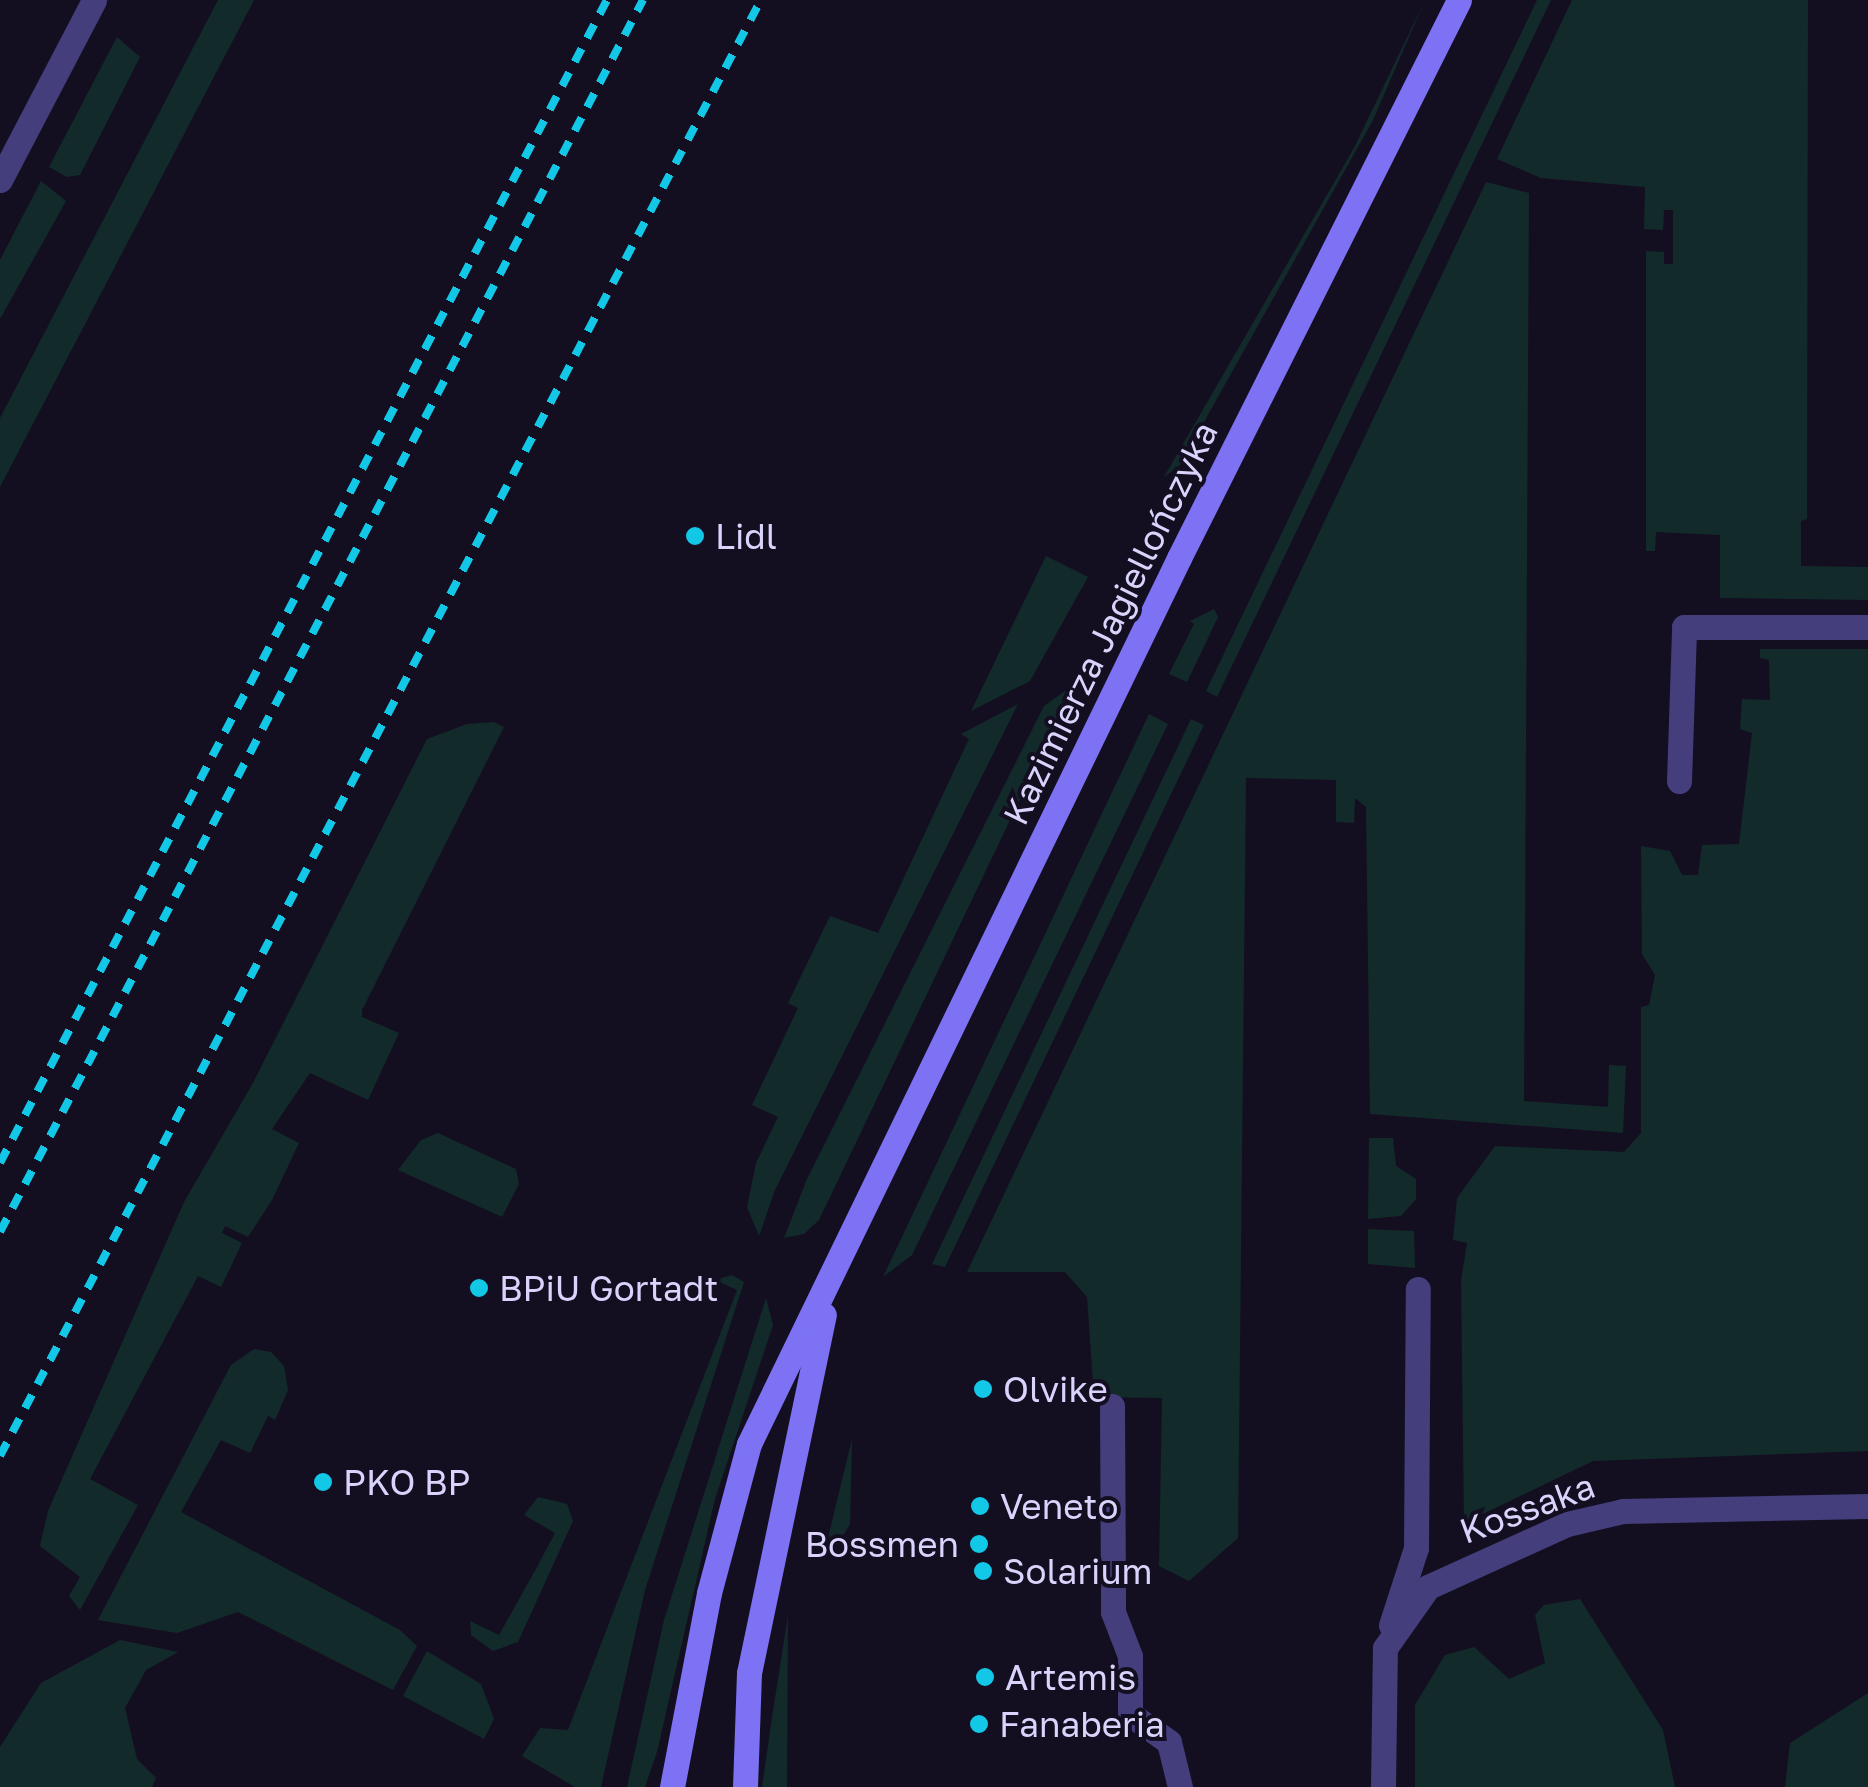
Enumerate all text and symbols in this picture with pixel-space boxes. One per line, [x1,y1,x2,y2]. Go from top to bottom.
street label: Kazimierza Jagiellończyka [994,415,1226,831]
place label: Lidl [715,515,777,557]
marker: Lidl [684,525,706,547]
place label: BPiU Gortadt [499,1267,718,1309]
marker: BPiU Gortadt [468,1277,490,1299]
place label: Olvike [1003,1368,1108,1410]
marker: Olvike [972,1378,994,1400]
place label: PKO BP [343,1461,470,1503]
street label: Kossaka [1454,1464,1600,1552]
marker: PKO BP [312,1471,334,1493]
place label: Veneto [1000,1485,1118,1527]
marker: Veneto [969,1495,991,1517]
place label: Bossmen [805,1523,959,1565]
marker: Bossmen [968,1533,990,1555]
place label: Solarium [1003,1550,1153,1592]
marker: Solarium [972,1560,994,1582]
place label: Artemis [1005,1656,1136,1698]
marker: Artemis [974,1666,996,1688]
place label: Fanaberia [999,1703,1165,1745]
marker: Fanaberia [968,1713,990,1735]

